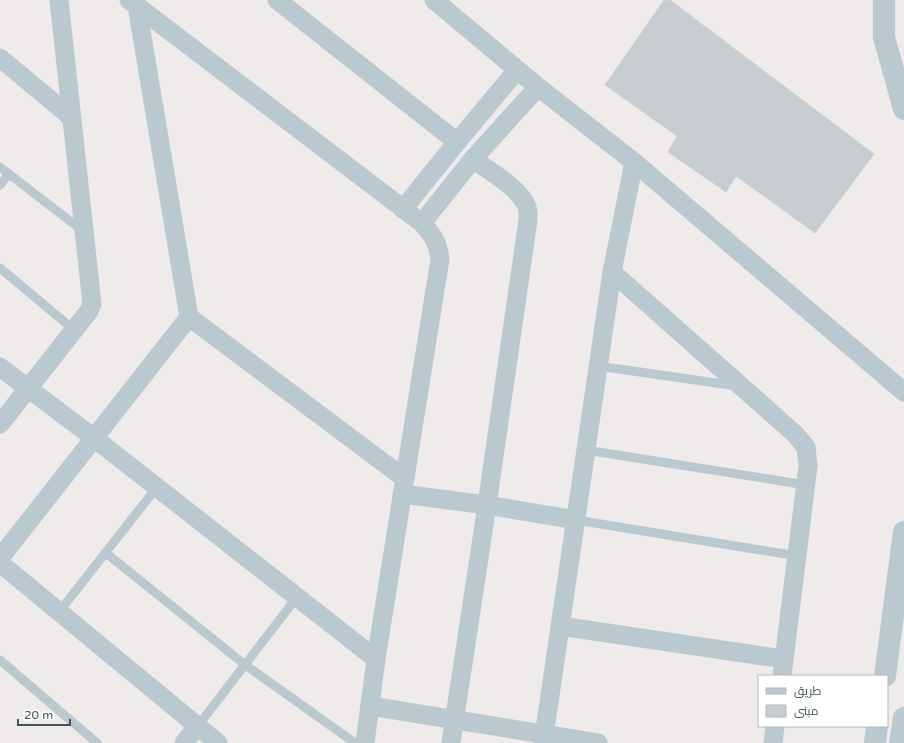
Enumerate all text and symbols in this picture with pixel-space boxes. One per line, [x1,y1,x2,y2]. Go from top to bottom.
legend [758,675,888,727]
text: طريق [794,684,822,698]
scale bar [18,701,70,727]
text: مبنى [794,704,819,718]
text: 20 m [24,708,53,722]

